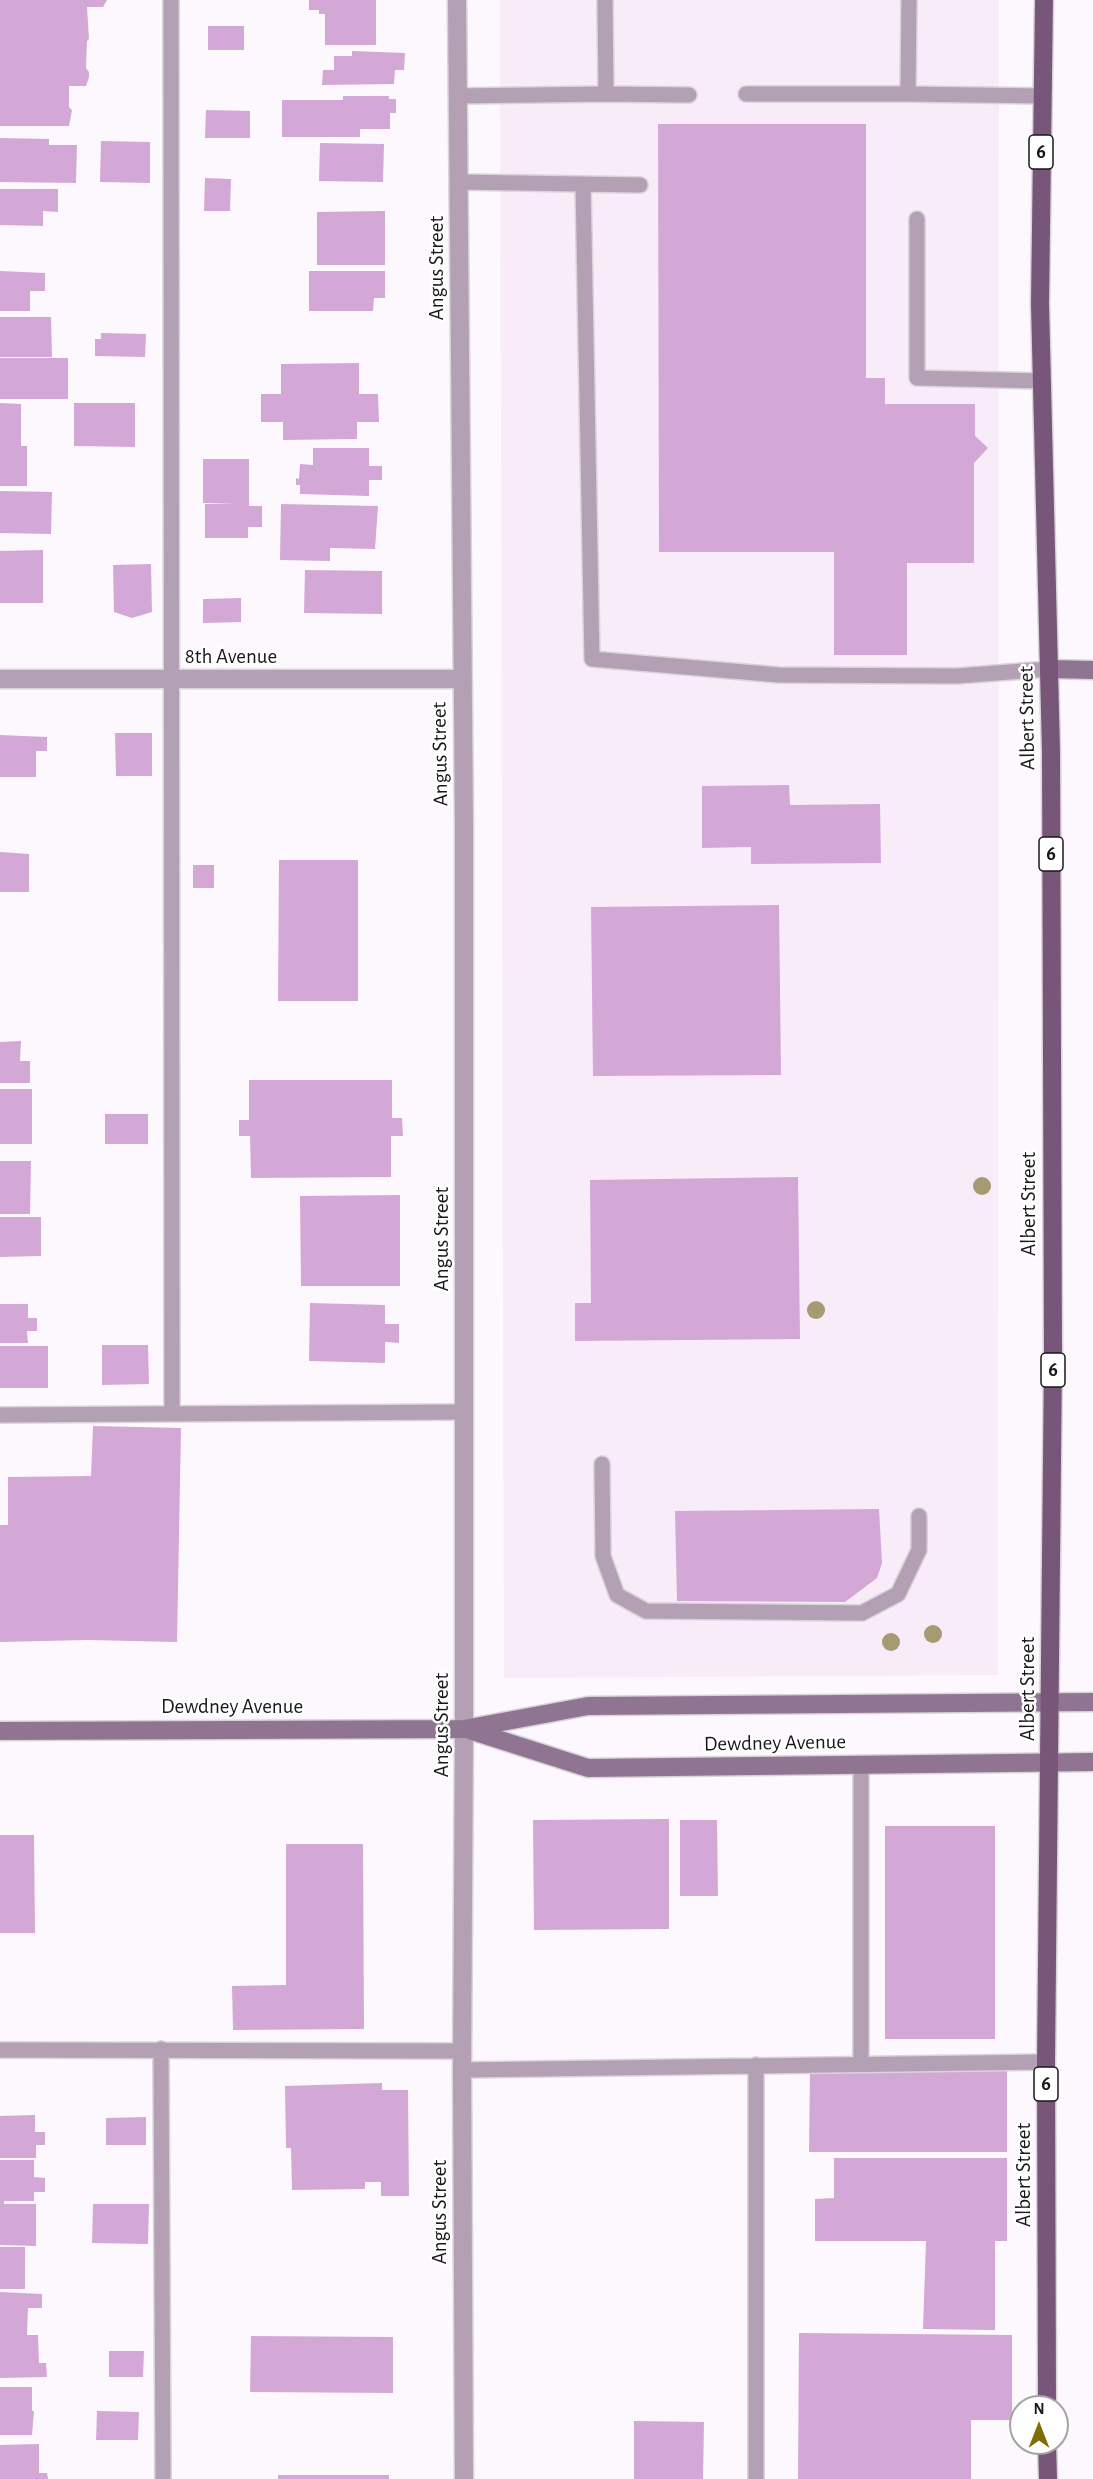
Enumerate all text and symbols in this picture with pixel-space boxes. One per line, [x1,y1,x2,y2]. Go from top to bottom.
road number: 6 [1029,135,1053,169]
street label: Angus Street [424,216,450,320]
street label: 8th Avenue [185,644,277,670]
street label: Albert Street [1013,666,1041,770]
street label: Angus Street [426,702,454,806]
road number: 6 [1039,837,1063,871]
street label: Albert Street [1016,1152,1042,1256]
street label: Angus Street [429,1187,455,1291]
road number: 6 [1041,1353,1065,1387]
street label: Albert Street [1015,1637,1041,1741]
street label: Angus Street [429,1673,455,1777]
street label: Dewdney Avenue [161,1694,303,1720]
street label: Dewdney Avenue [704,1729,846,1757]
road number: 6 [1034,2067,1058,2101]
street label: Albert Street [1011,2123,1037,2227]
street label: Angus Street [427,2160,453,2264]
north arrow [1009,2395,1069,2455]
text: N [1033,2401,1045,2417]

